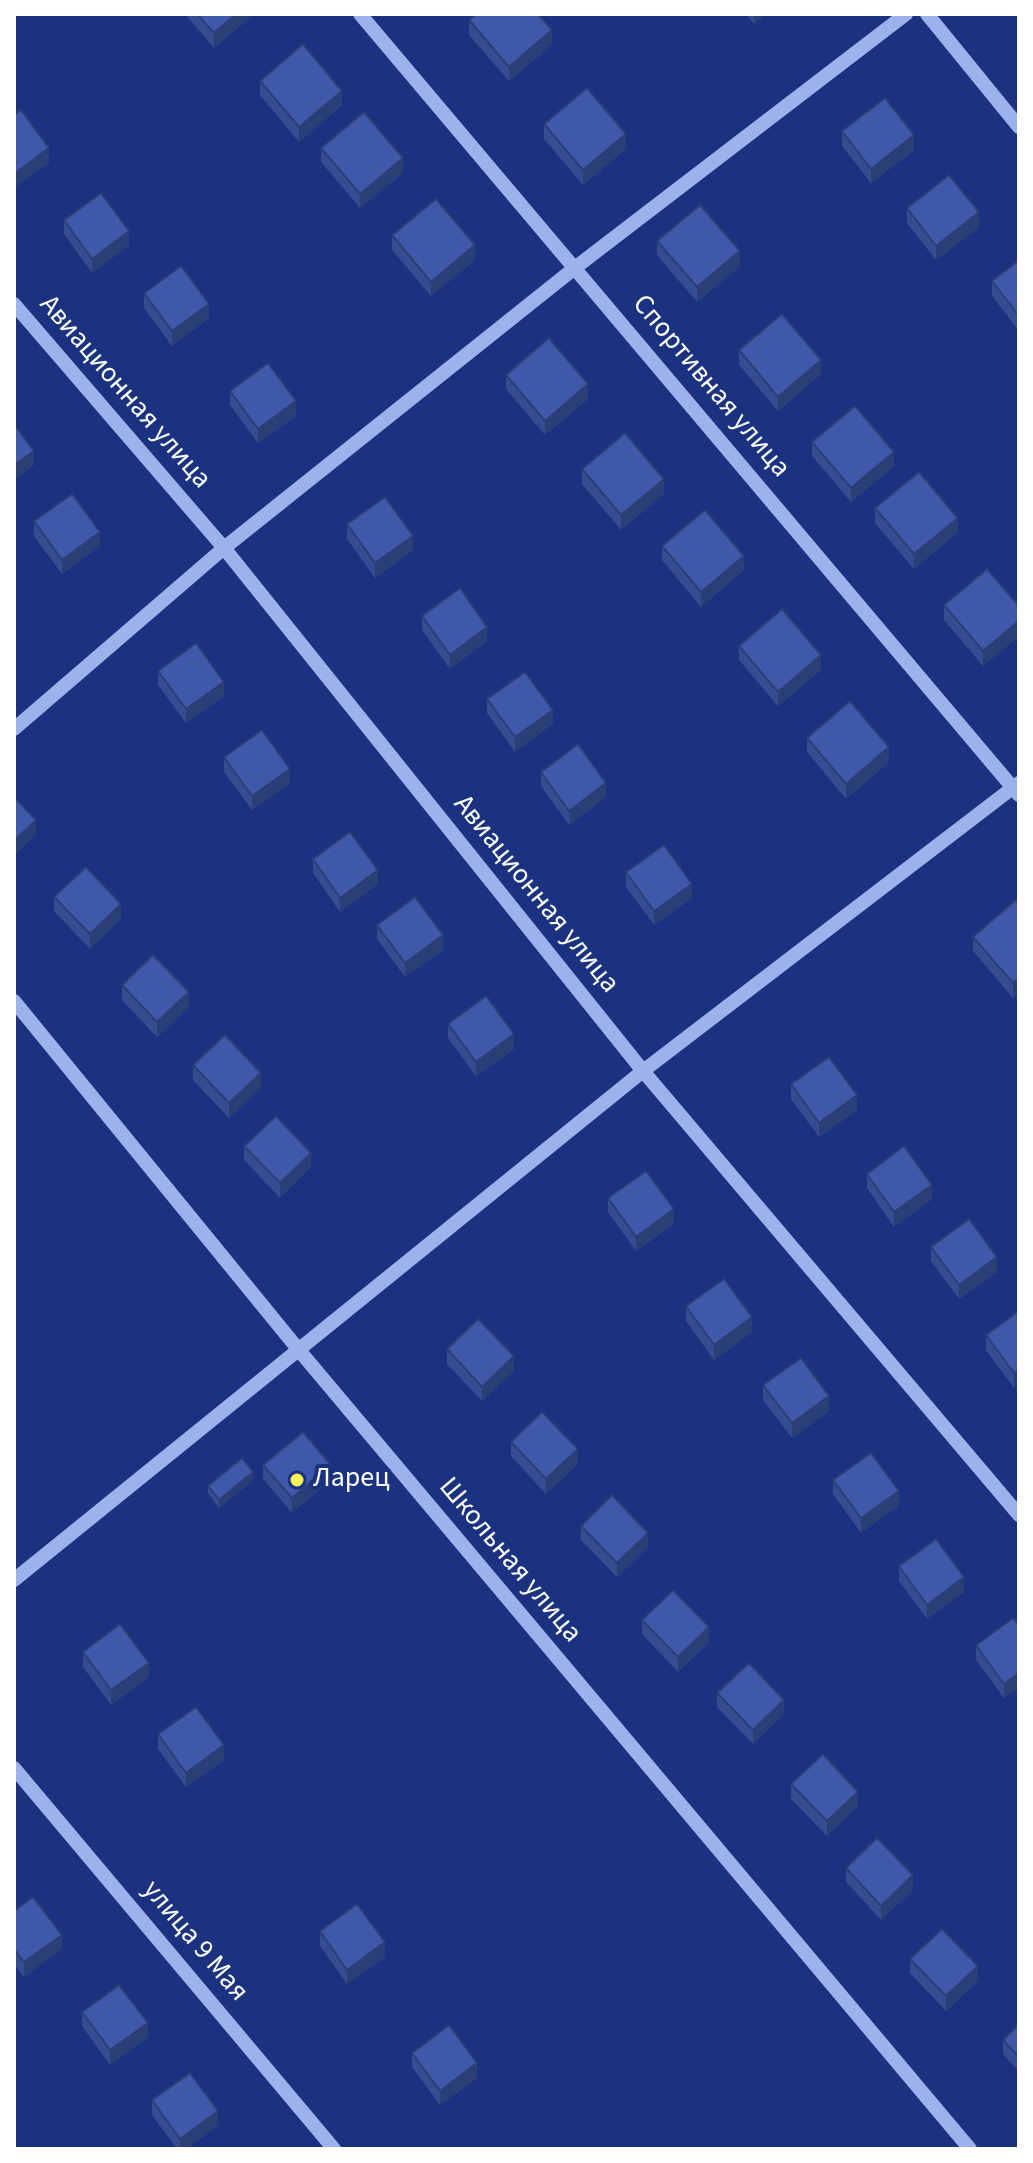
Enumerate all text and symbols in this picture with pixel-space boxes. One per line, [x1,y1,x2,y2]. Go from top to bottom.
street label: Спортивная улица [624,289,796,485]
street label: Авиационная улица [31,290,217,496]
street label: Авиационная улица [445,789,625,1001]
place label: Ларец [313,1463,390,1497]
marker: Ларец [288,1471,306,1489]
street label: Школьная улица [430,1472,588,1650]
street label: улица 9 Мая [134,1875,254,2009]

